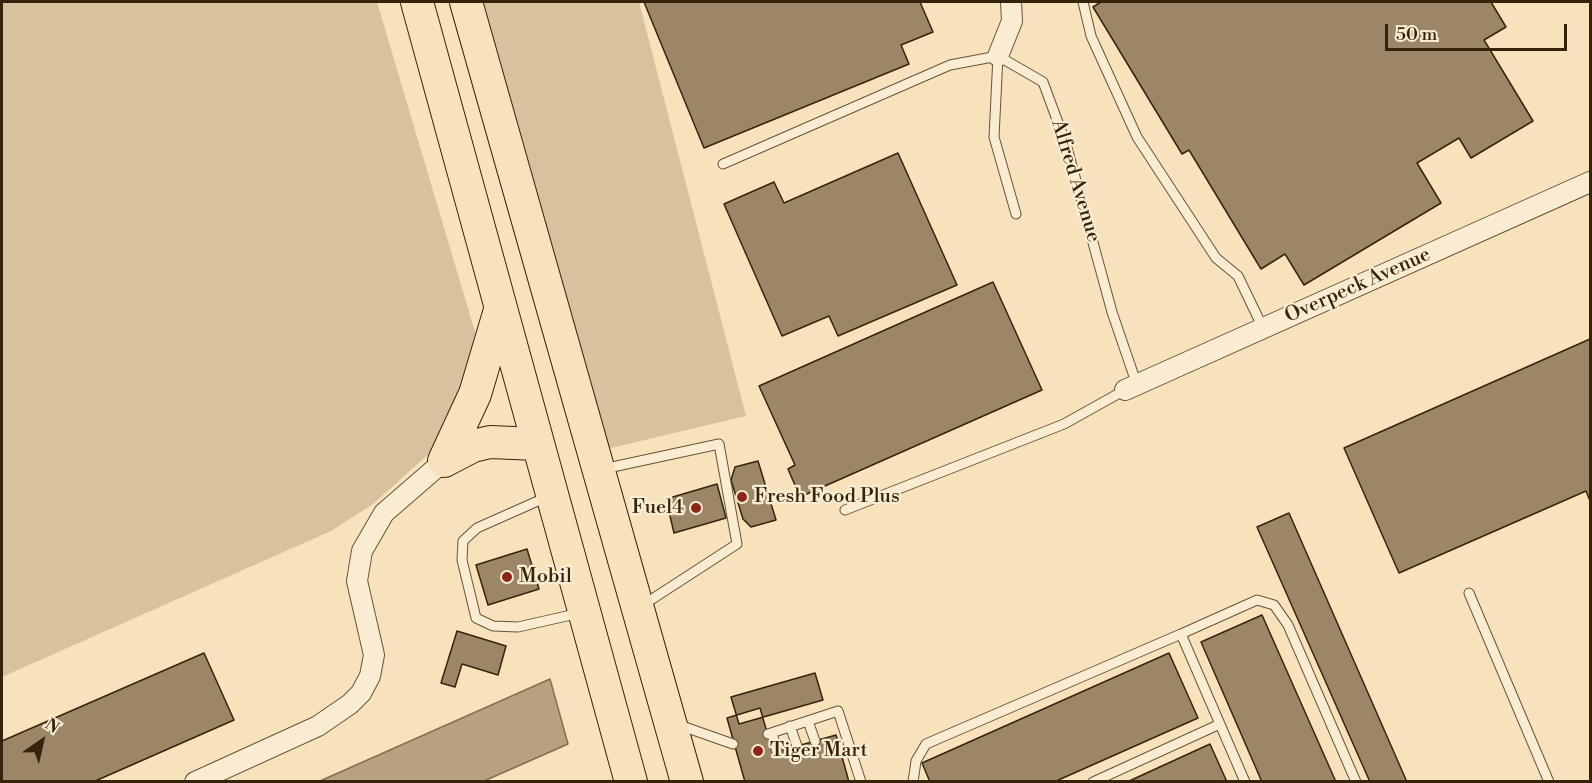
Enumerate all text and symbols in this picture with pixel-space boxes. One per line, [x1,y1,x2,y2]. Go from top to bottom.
scale bar [1388,12,1570,50]
text: 50 m [1396,23,1437,46]
street label: Alfred Avenue [1045,117,1105,245]
street label: Overpeck Avenue [1281,243,1435,329]
place label: Fresh Food Plus [754,485,900,509]
marker: Fresh Food Plus [735,490,749,504]
place label: Fuel4 [632,496,684,520]
marker: Fuel4 [689,501,703,515]
place label: Mobil [519,565,572,589]
marker: Mobil [500,570,514,584]
north arrow [12,711,72,771]
text: N [41,714,63,738]
place label: Tiger Mart [770,739,868,763]
marker: Tiger Mart [751,744,765,758]

